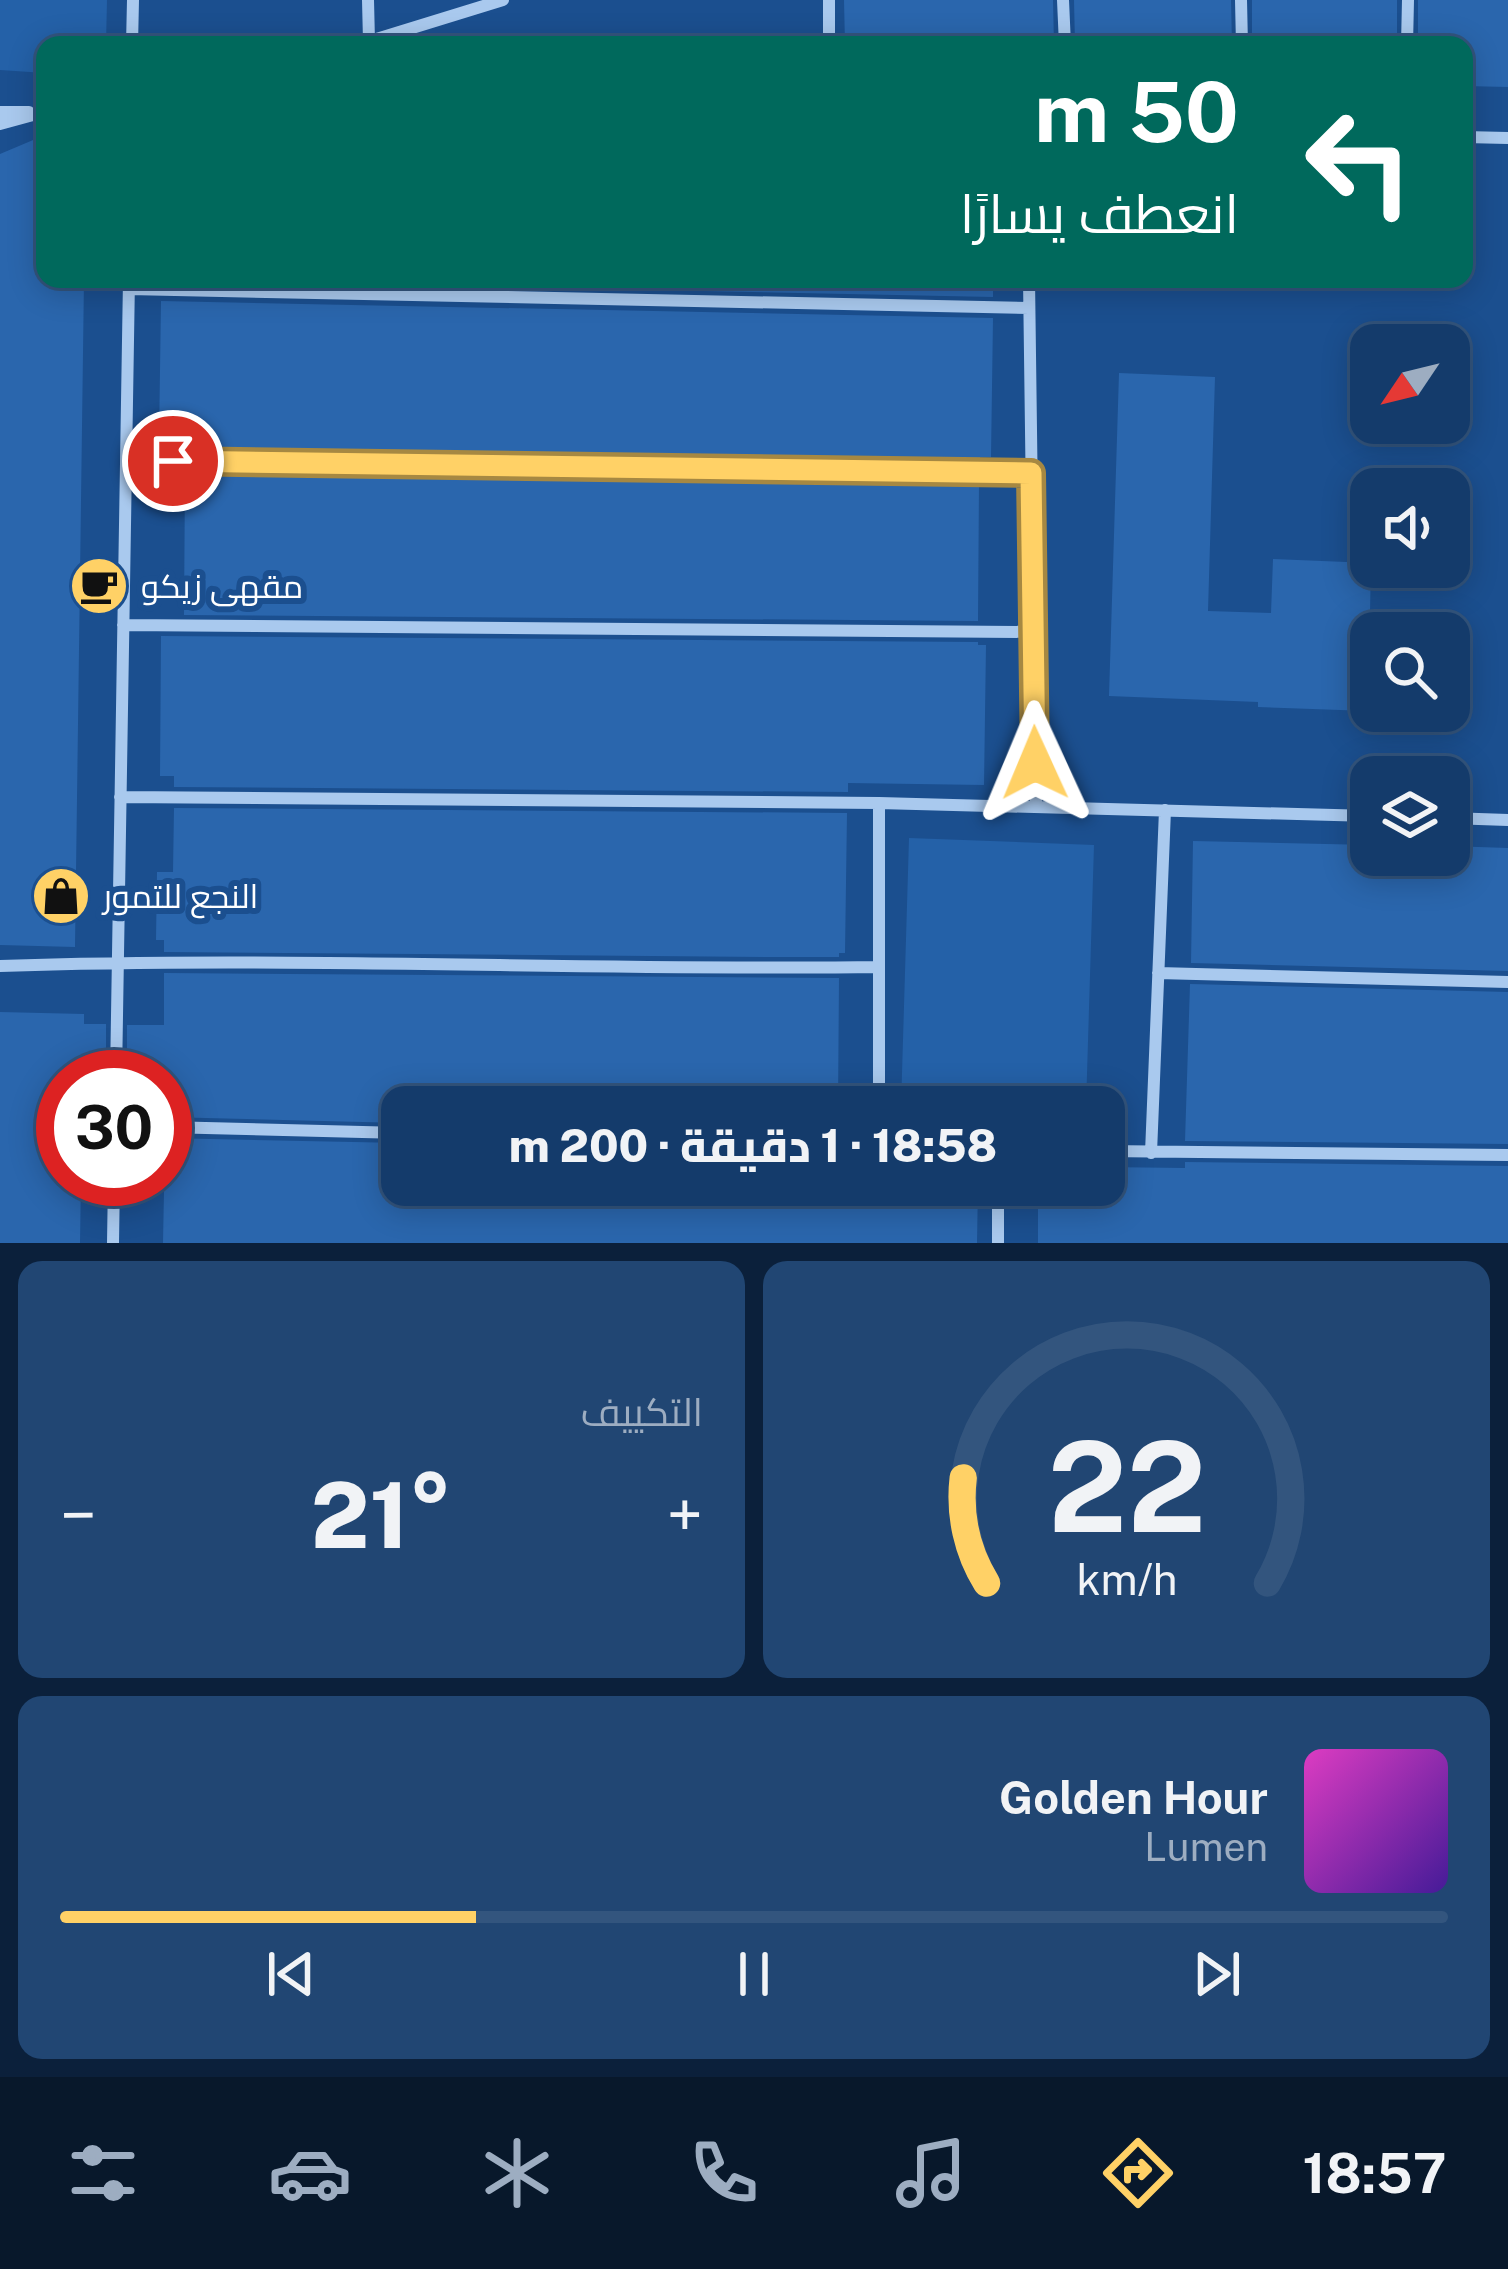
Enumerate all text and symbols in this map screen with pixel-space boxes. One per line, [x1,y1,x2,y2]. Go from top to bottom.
text: 50 m [1034,62,1239,161]
icon: left [1281,84,1437,240]
text: انعطف يسارًا [960,182,1239,245]
north arrow [1350,324,1470,444]
map controls [1350,324,1470,876]
pin [122,410,224,512]
icon: arrive [140,428,206,494]
button: sound [1350,468,1470,588]
cafe icon: مقهى زيكو [68,555,130,617]
place label: مقهى زيكو [141,567,303,607]
button: search [1350,612,1470,732]
position arrow [972,700,1098,826]
button: layers [1350,756,1470,876]
shop icon: النجع للتمور [30,865,92,927]
place label: النجع للتمور [101,877,258,919]
speed limit sign: 30 [36,1050,192,1206]
text: 18:58 · 1 دقيقة · 200 m [509,1119,997,1172]
text: التكييف [581,1389,703,1435]
text: 22 [1047,1413,1206,1560]
text: 21° [311,1462,452,1568]
text: − [60,1476,97,1554]
text: + [666,1476,703,1554]
text: km/h [1076,1553,1177,1604]
text: Golden Hour [999,1771,1268,1824]
text: Lumen [1144,1824,1268,1870]
icon: previous [258,1941,324,2007]
icon: pause [721,1941,787,2007]
icon: next [1184,1941,1250,2007]
icon: filters [61,2131,145,2215]
icon: car [268,2131,352,2215]
icon: climate [475,2131,559,2215]
icon: phone [682,2131,766,2215]
icon: music [889,2131,973,2215]
icon: directions [1096,2131,1180,2215]
text: 18:57 [1302,2142,1447,2205]

